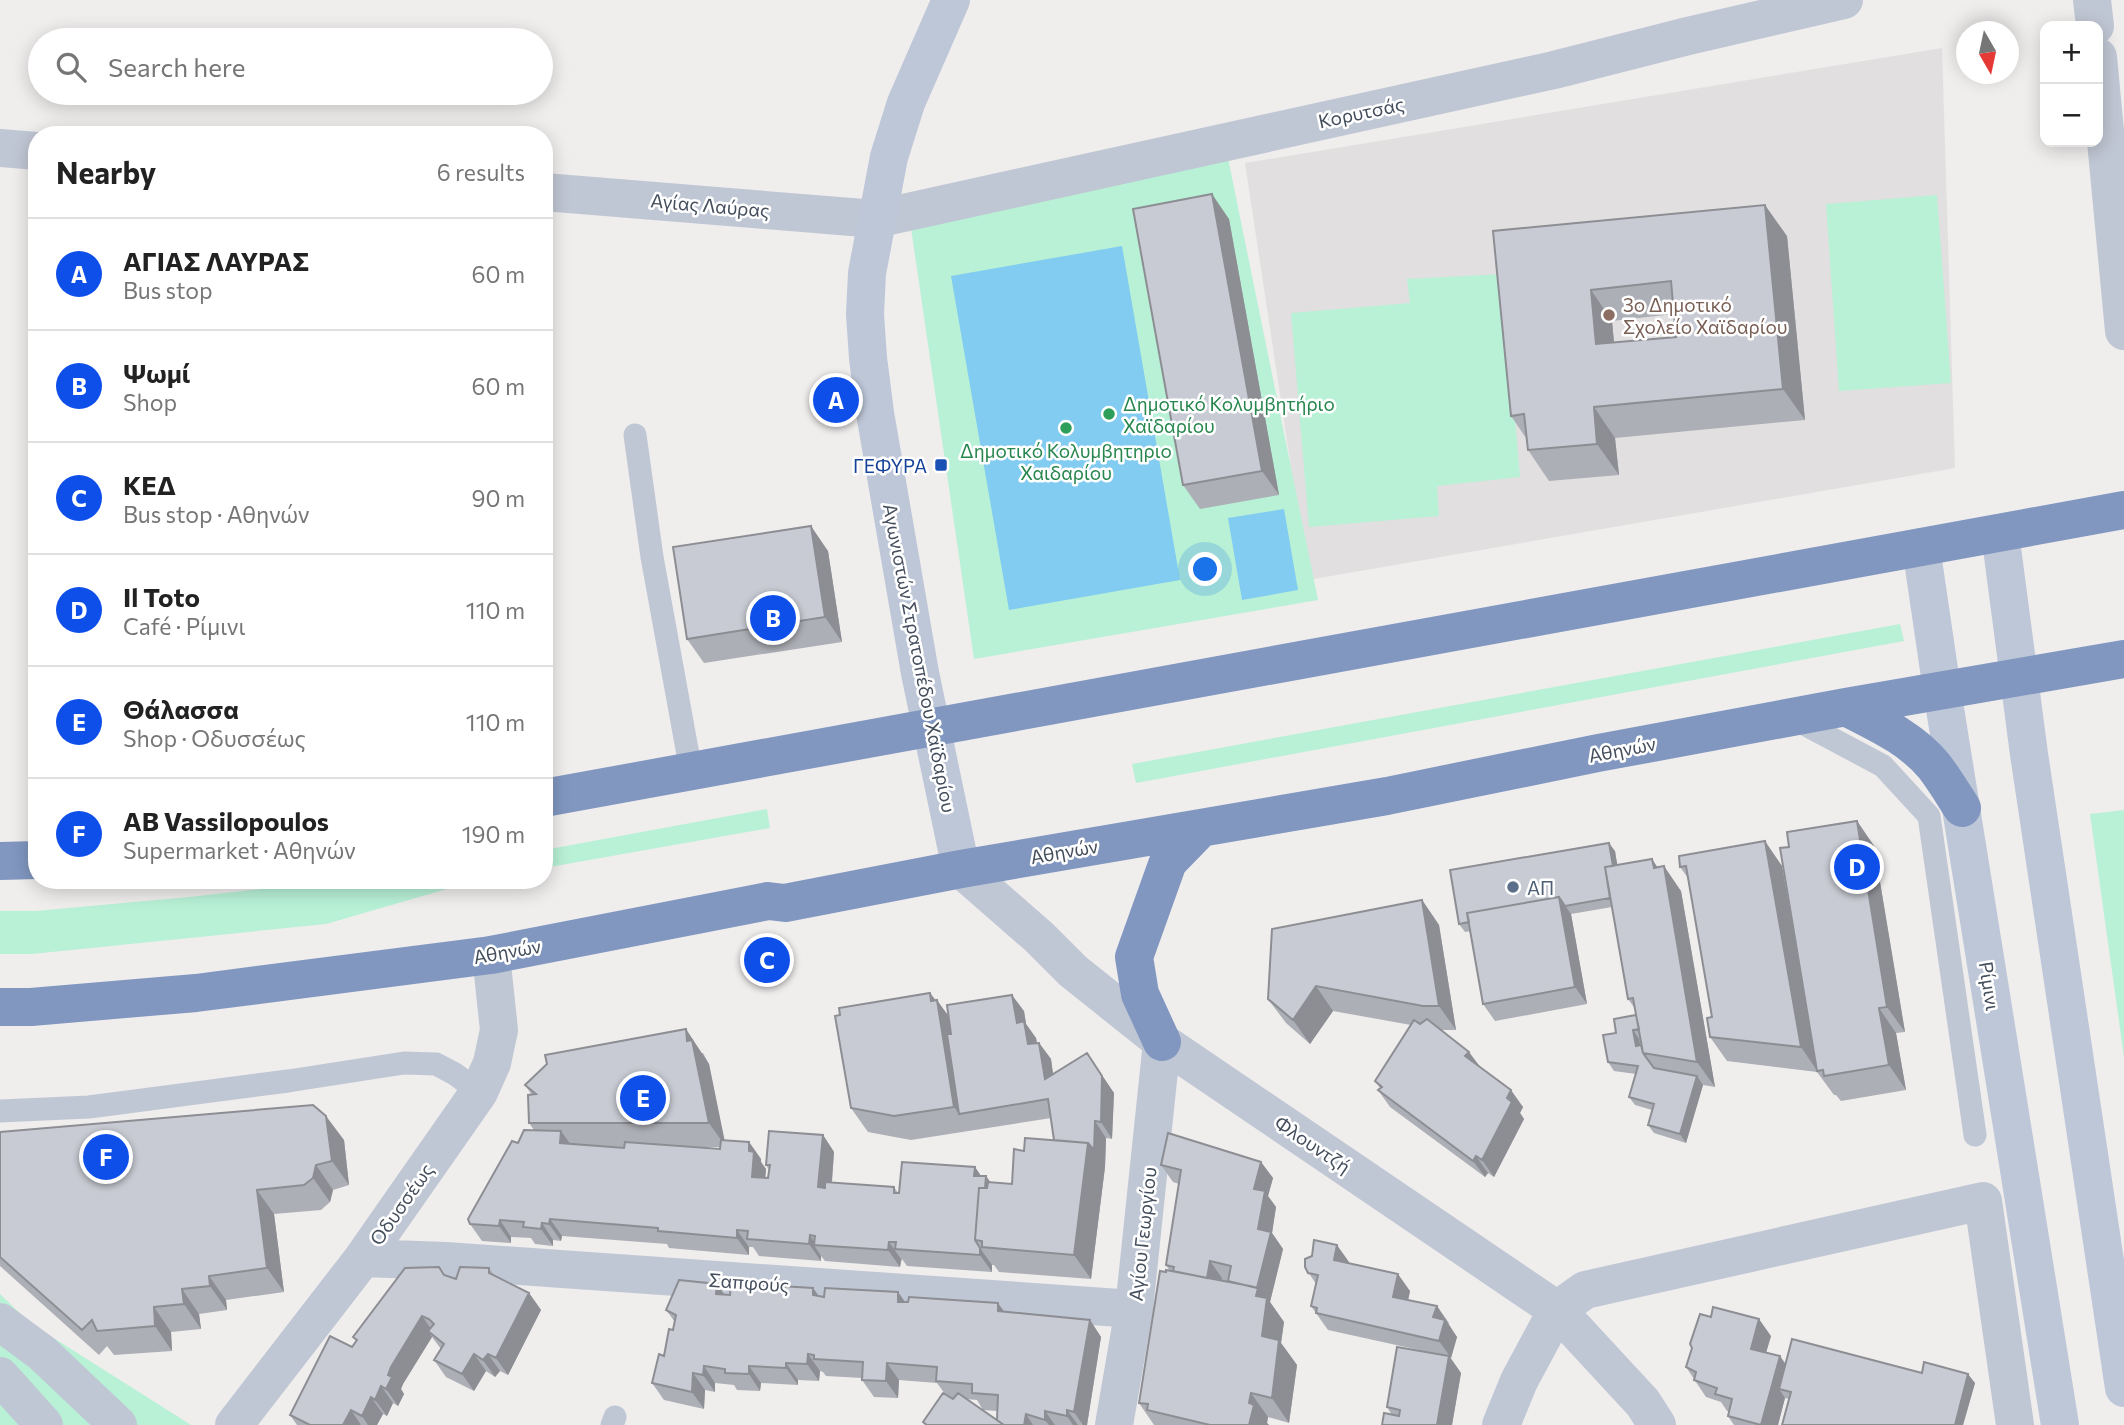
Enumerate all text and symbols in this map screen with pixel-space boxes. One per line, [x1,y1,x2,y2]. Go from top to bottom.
north arrow [1956,21,2019,84]
map controls [2040,21,2103,147]
button: + [2040,21,2103,84]
search box [28,28,553,105]
icon: search [52,48,90,86]
text: Search here [108,51,246,82]
button: − [2040,84,2103,147]
street label: Κορυτσάς [1316,92,1406,132]
text: Nearby [56,153,156,190]
text: 6 results [437,158,525,186]
street label: Αγίας Λαύρας [650,188,770,222]
text: ΑΓΙΑΣ ΛΑΥΡΑΣ [123,245,309,276]
text: A [71,260,87,288]
text: 60 m [472,260,525,288]
text: Bus stop [123,276,213,304]
place label: 3ο Δημοτικό Σχολείο Χαϊδαρίου [1623,293,1788,338]
marker: 3ο Δημοτικό Σχολείο Χαϊδαρίου [1601,307,1617,323]
text: Ψωμί [123,357,190,388]
text: B [71,372,87,400]
text: 60 m [472,372,525,400]
pin: A [813,374,859,426]
text: Shop [123,388,177,416]
place label: Δημοτικό Κολυμβητήριο Χαϊδαρίου [1123,392,1335,437]
marker: Δημοτικό Κολυμβητήριο Χαϊδαρίου [1101,406,1117,422]
marker: Δημοτικό Κολυμβητηριο Χαιδαρίου [1058,420,1074,436]
place label: Δημοτικό Κολυμβητηριο Χαιδαρίου [960,439,1172,484]
place label: ΓΕΦΥΡΑ [853,454,927,477]
marker: ΓΕΦΥΡΑ [933,457,949,473]
text: ΚΕΔ [123,469,176,500]
text: C [71,484,87,512]
text: 90 m [472,484,525,512]
text: Bus stop · Αθηνών [123,500,309,528]
street label: Αγωνιστών Στρατοπέδου Χαϊδαρίου [879,501,961,815]
your location [1188,552,1222,586]
text: Il Toto [123,581,200,612]
pin: B [750,592,796,644]
text: D [71,596,87,624]
text: 110 m [466,596,525,624]
text: Café · Ρίμινι [123,612,246,640]
text: Θάλασσα [123,693,239,724]
text: E [72,708,86,736]
text: 110 m [466,708,525,736]
text: Shop · Οδυσσέως [123,724,306,752]
street label: Αθηνών [1586,731,1658,767]
text: AB Vassilopoulos [123,805,329,836]
text: F [72,820,86,848]
text: 190 m [462,820,525,848]
street label: Αθηνών [1028,834,1100,868]
text: Supermarket · Αθηνών [123,836,356,864]
pin: D [1834,841,1880,893]
place label: ΑΠ [1527,876,1554,899]
marker: ΑΠ [1505,879,1521,895]
street label: Αθηνών [471,934,543,968]
pin: C [744,934,790,986]
street label: Ρίμινι [1975,960,2005,1012]
pin: E [620,1072,666,1124]
street label: Φλουντζή [1271,1110,1355,1178]
pin: F [83,1131,129,1183]
street label: Οδυσσέως [364,1159,438,1249]
street label: Αγίου Γεωργίου [1124,1166,1160,1302]
street label: Σαπφούς [708,1268,790,1296]

